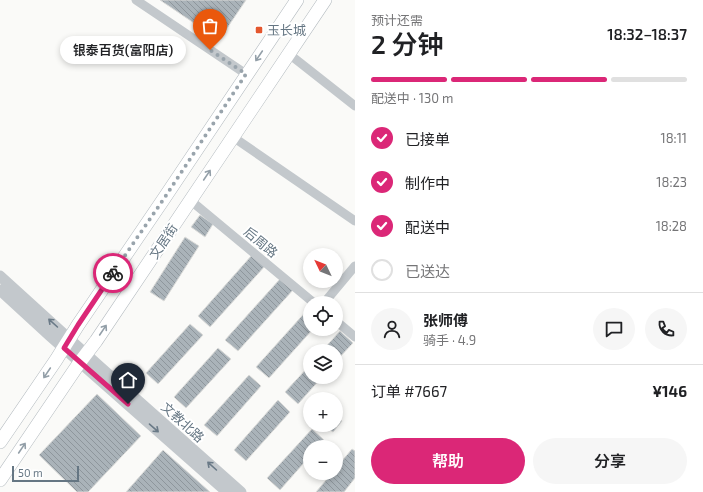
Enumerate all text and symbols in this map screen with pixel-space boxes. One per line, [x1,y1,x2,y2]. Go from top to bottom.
pin [193,9,227,50]
text: 预计还需 [371,12,423,28]
icon: bag [199,15,221,37]
place label: 玉长城 [267,22,306,38]
marker: 玉长城 [254,25,264,35]
text: 18:32–18:37 [607,25,687,43]
text: 2 分钟 [371,28,444,59]
callout: 银泰百货(富阳店) [60,36,186,64]
text: 银泰百货(富阳店) [73,42,173,58]
one-way arrow [255,50,263,61]
text: 配送中 · 130 m [371,90,453,106]
icon: check [371,127,393,149]
text: 已接单 [405,130,450,148]
text: 18:11 [661,130,687,146]
one-way arrow [203,170,211,181]
icon: check [371,171,393,193]
text: 制作中 [405,174,450,192]
text: 18:23 [656,174,687,190]
icon: check [371,215,393,237]
text: 配送中 [405,218,450,236]
text: 18:28 [656,218,687,234]
street label: 文居街 [145,220,181,262]
street label: 后周路 [241,223,281,261]
north arrow [303,248,343,288]
map controls [303,248,343,480]
courier [93,253,133,293]
icon: bike [102,262,124,284]
text: 已送达 [405,262,450,280]
button: locate [303,296,343,336]
button: person [371,308,413,350]
button: chat [593,308,635,350]
button: phone [645,308,687,350]
text: 张师傅 [423,311,468,329]
one-way arrow [47,319,58,328]
one-way arrow [99,324,107,335]
text: 骑手 · 4.9 [423,332,476,348]
button: layers [303,344,343,384]
pin [111,363,145,404]
one-way arrow [43,368,51,379]
icon: home [117,369,139,391]
text: 订单 #7667 [371,382,447,400]
text: ¥146 [652,382,687,400]
button: + [303,392,343,432]
street label: 文教北路 [158,399,208,445]
one-way arrow [149,423,160,432]
button: 帮助 [371,438,525,484]
button: 分享 [533,438,687,484]
button: − [303,440,343,480]
one-way arrow [18,443,26,454]
one-way arrow [207,461,217,471]
scale bar [12,464,79,483]
text: 50 m [18,466,43,479]

